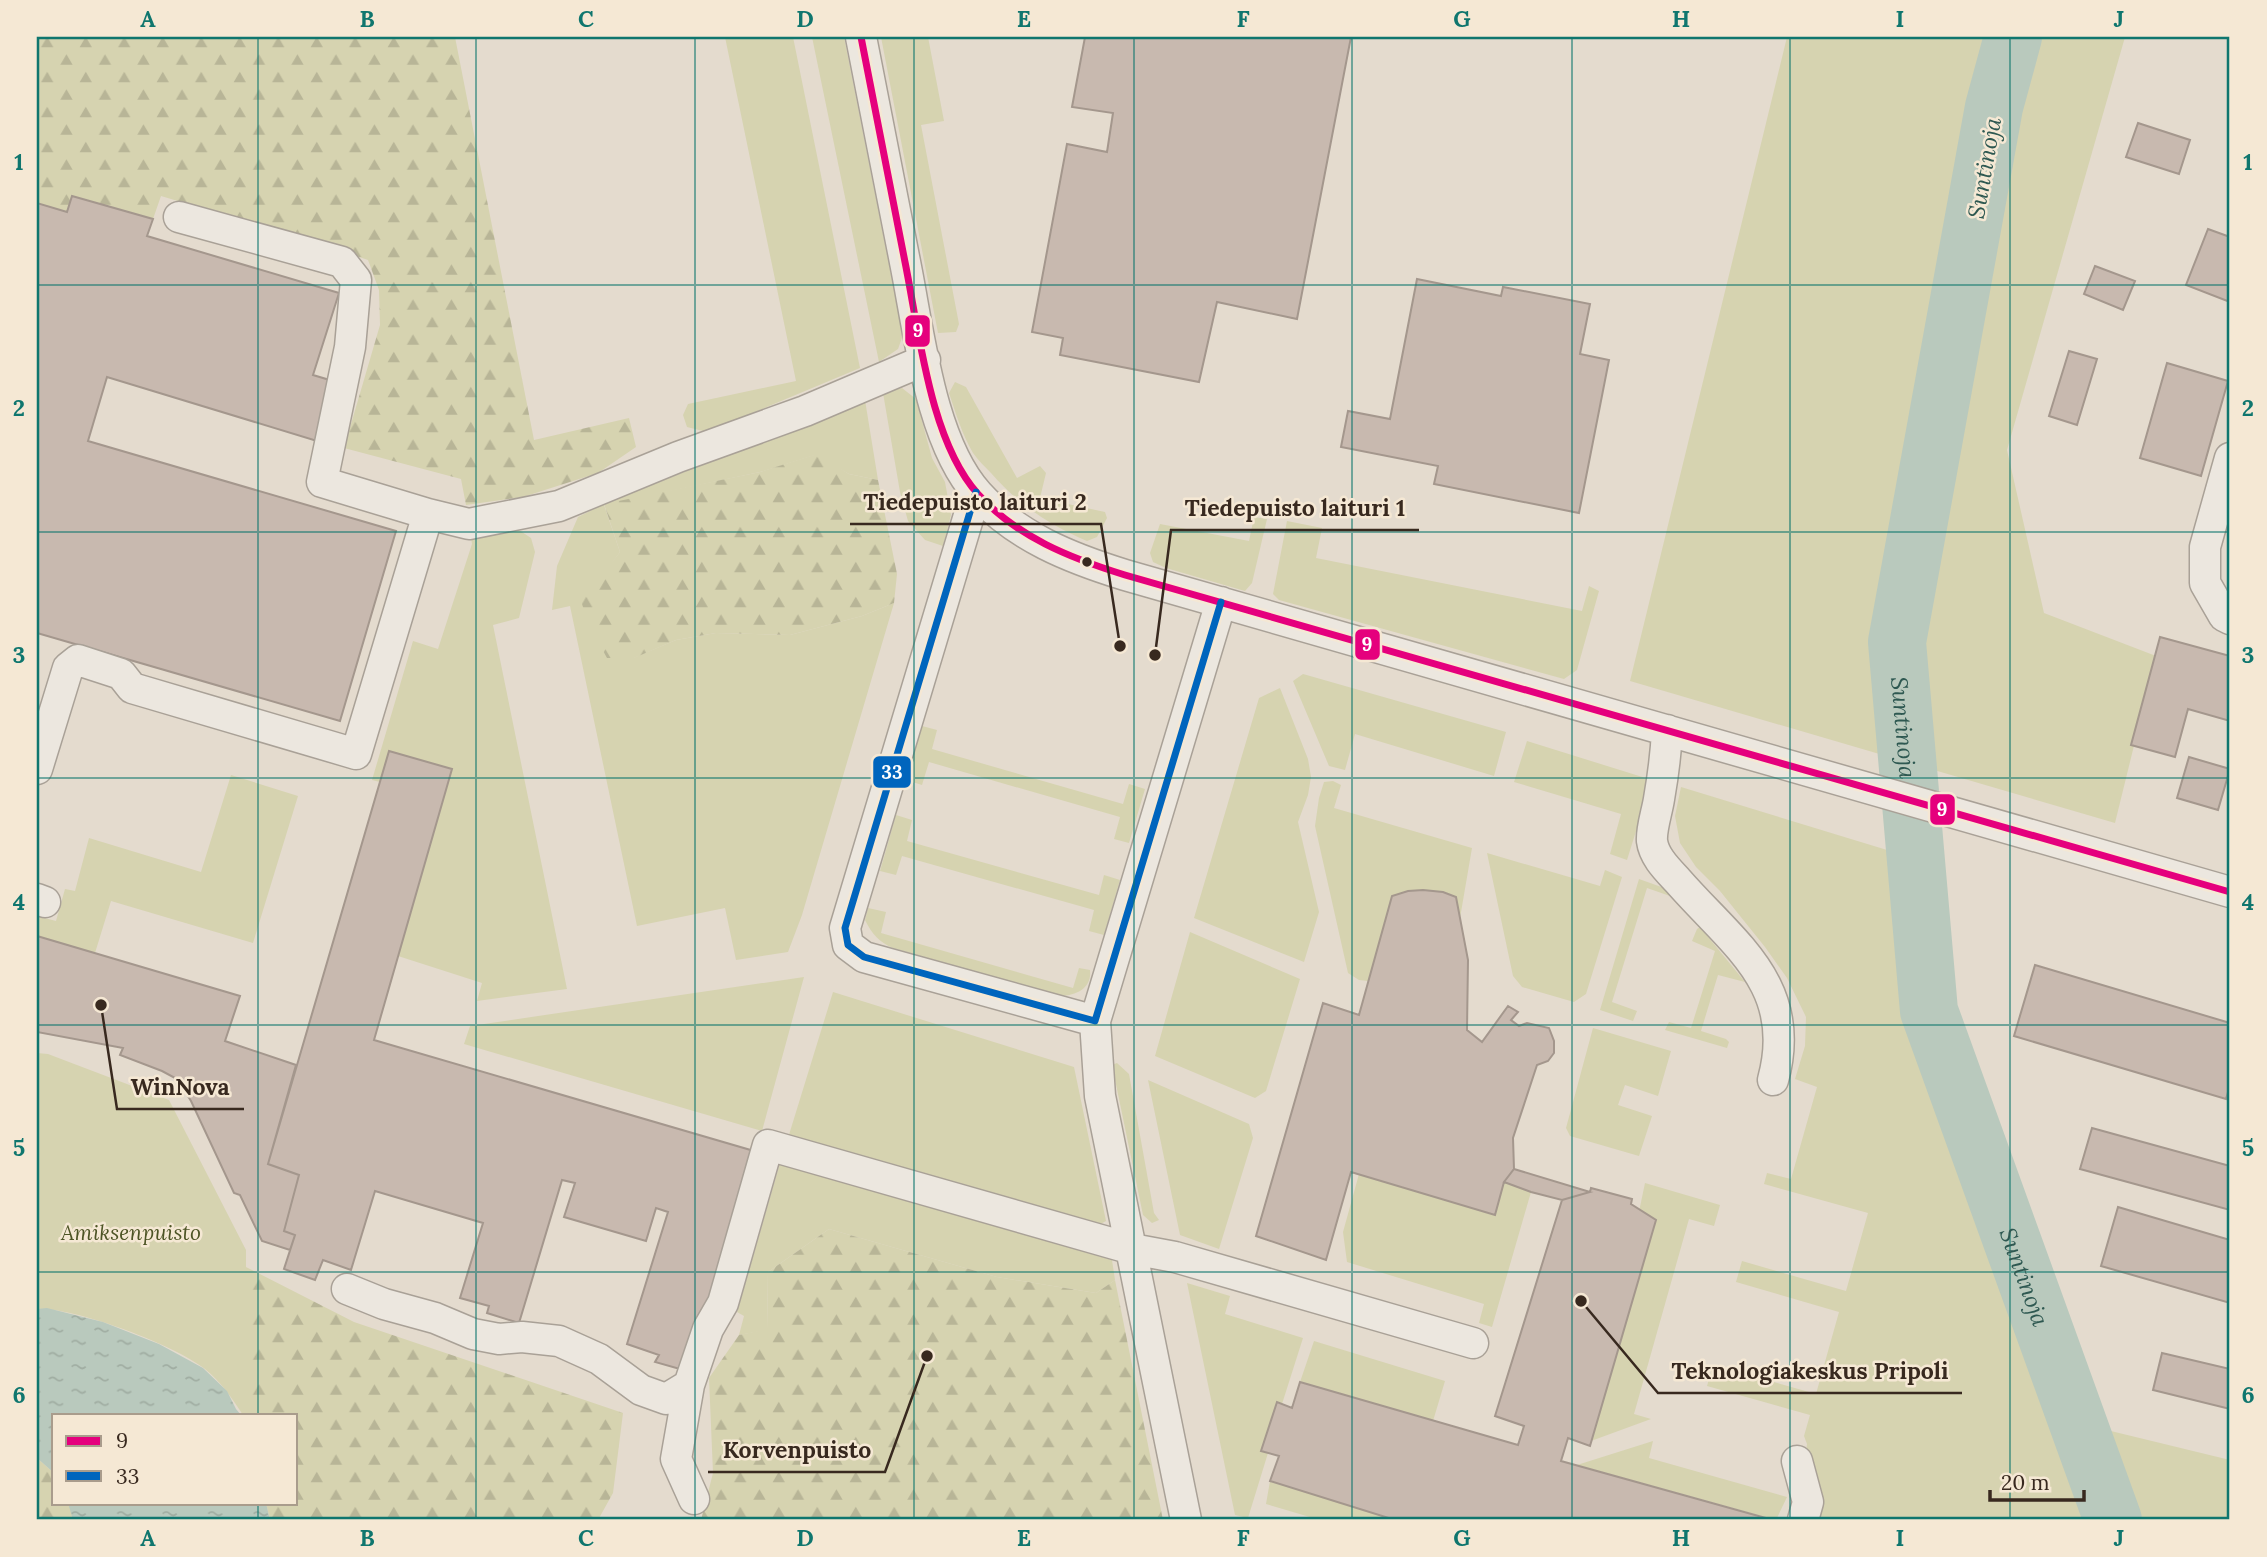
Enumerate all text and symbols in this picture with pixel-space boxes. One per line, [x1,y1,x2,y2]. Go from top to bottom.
text: A [140,4,156,33]
text: B [359,4,375,33]
text: C [578,4,594,33]
text: D [796,4,814,33]
text: E [1017,4,1031,33]
text: F [1236,4,1250,33]
text: G [1453,4,1471,33]
text: H [1672,4,1690,33]
text: I [1896,4,1904,33]
text: J [2114,4,2124,33]
water label: Suntinoja [1961,115,2007,221]
text: 1 [14,147,24,176]
text: 1 [2243,147,2253,176]
line badge: 9 [904,314,931,348]
text: 9 [913,318,924,342]
text: 2 [13,393,25,422]
text: 2 [2242,393,2254,422]
callout: Tiedepuisto laituri 2 [850,480,1101,524]
callout: Tiedepuisto laituri 1 [1171,486,1419,530]
text: Tiedepuisto laituri 2 [863,487,1087,516]
text: Tiedepuisto laituri 1 [1185,493,1405,522]
unlabelled marker [1080,555,1094,569]
line badge: 9 [1354,628,1381,661]
text: 9 [1362,632,1373,656]
text: 3 [13,640,25,669]
text: 3 [2242,640,2254,669]
water label: Suntinoja [1886,675,1923,780]
line badge: 33 [872,755,912,789]
text: 33 [881,760,903,784]
line badge: 9 [1929,793,1956,826]
text: 9 [1937,797,1948,821]
text: 4 [13,887,25,916]
text: 4 [2242,887,2254,916]
callout: WinNova [117,1065,244,1109]
text: WinNova [130,1072,230,1101]
text: 5 [13,1133,25,1162]
text: 5 [2242,1133,2254,1162]
park label: Amiksenpuisto [60,1219,201,1246]
water label: Suntinoja [1994,1224,2056,1330]
callout: Teknologiakeskus Pripoli [1658,1349,1962,1393]
text: Teknologiakeskus Pripoli [1672,1356,1948,1385]
text: 6 [12,1380,26,1409]
text: 6 [2241,1380,2255,1409]
legend [52,1414,298,1504]
text: 9 [116,1427,128,1454]
callout: Korvenpuisto [708,1428,885,1472]
text: Korvenpuisto [723,1435,871,1464]
scale bar [1990,1459,2085,1503]
text: 33 [116,1463,139,1490]
text: 20 m [2001,1469,2050,1496]
text: A [140,1523,156,1552]
text: B [359,1523,375,1552]
text: C [578,1523,594,1552]
text: D [796,1523,814,1552]
text: E [1017,1523,1031,1552]
text: F [1236,1523,1250,1552]
text: G [1453,1523,1471,1552]
text: H [1672,1523,1690,1552]
text: I [1896,1523,1904,1552]
text: J [2114,1523,2124,1552]

